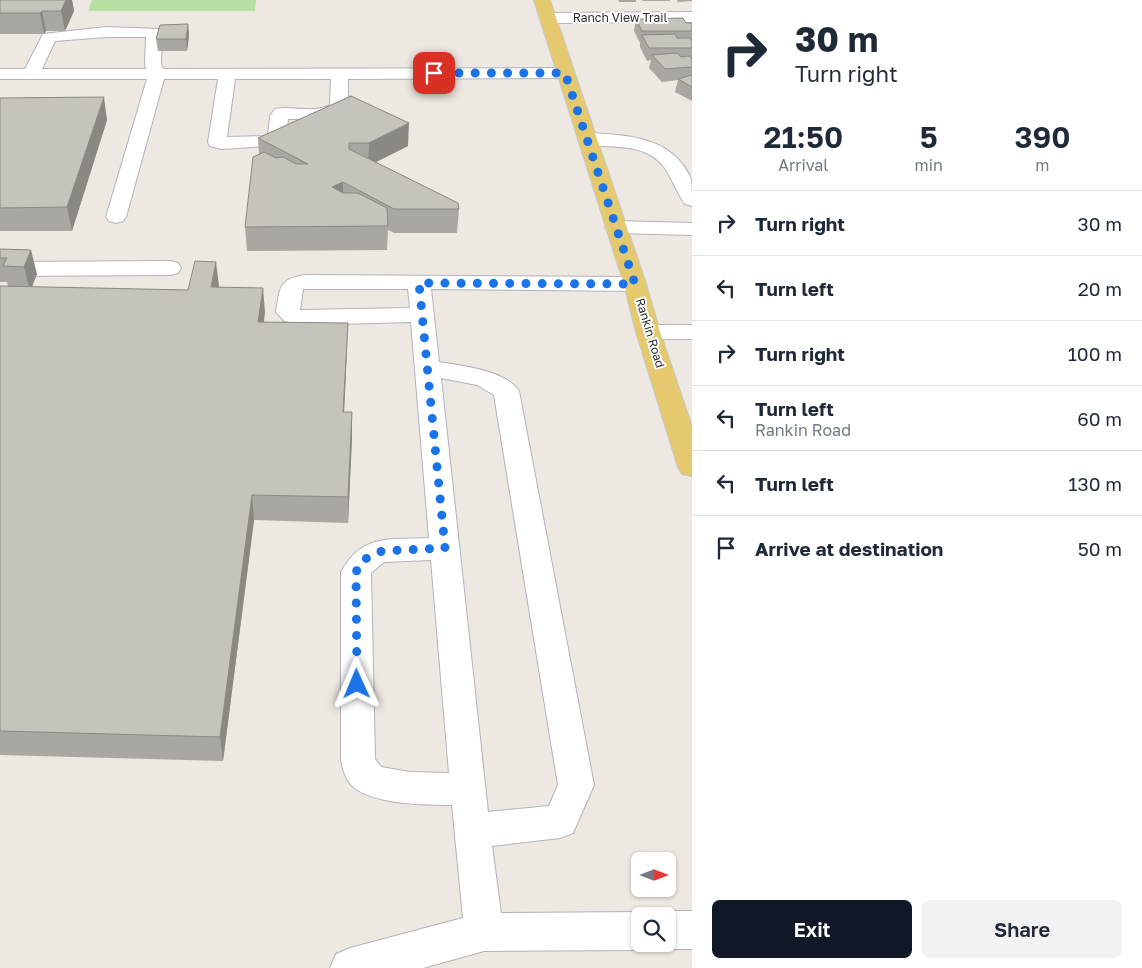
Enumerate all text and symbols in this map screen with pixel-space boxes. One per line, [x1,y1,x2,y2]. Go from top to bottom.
street label: Ranch View Trail [573,10,668,25]
text: 30 m [795,18,878,60]
icon: right [712,20,777,85]
pin [413,52,455,94]
icon: arrive [420,59,448,87]
text: Turn right [795,60,898,87]
text: 21:50 [764,119,843,155]
text: 5 [920,119,938,155]
text: 390 [1014,119,1070,155]
text: Arrival [778,155,828,175]
text: min [915,155,943,175]
text: m [1035,155,1050,175]
icon: right [712,209,740,237]
text: Turn right [755,212,845,235]
text: 30 m [1078,212,1122,235]
icon: left [712,274,740,302]
text: Turn left [755,277,834,300]
text: 20 m [1078,277,1122,300]
street label: Rankin Road [633,296,668,369]
icon: right [712,339,740,367]
text: Turn right [755,342,845,365]
text: 100 m [1068,342,1122,365]
text: Turn left [755,397,834,420]
icon: left [712,404,740,432]
text: 60 m [1077,407,1122,430]
text: Rankin Road [755,420,851,440]
icon: left [712,469,740,497]
text: Turn left [755,472,834,495]
text: 130 m [1068,472,1122,495]
icon: arrive [712,534,740,562]
text: Arrive at destination [755,537,943,560]
text: 50 m [1078,537,1122,560]
position arrow [330,657,382,709]
north arrow [631,852,676,898]
map controls [631,852,676,952]
button: Exit [712,900,912,958]
button: Share [922,900,1122,958]
button: search [631,907,676,952]

